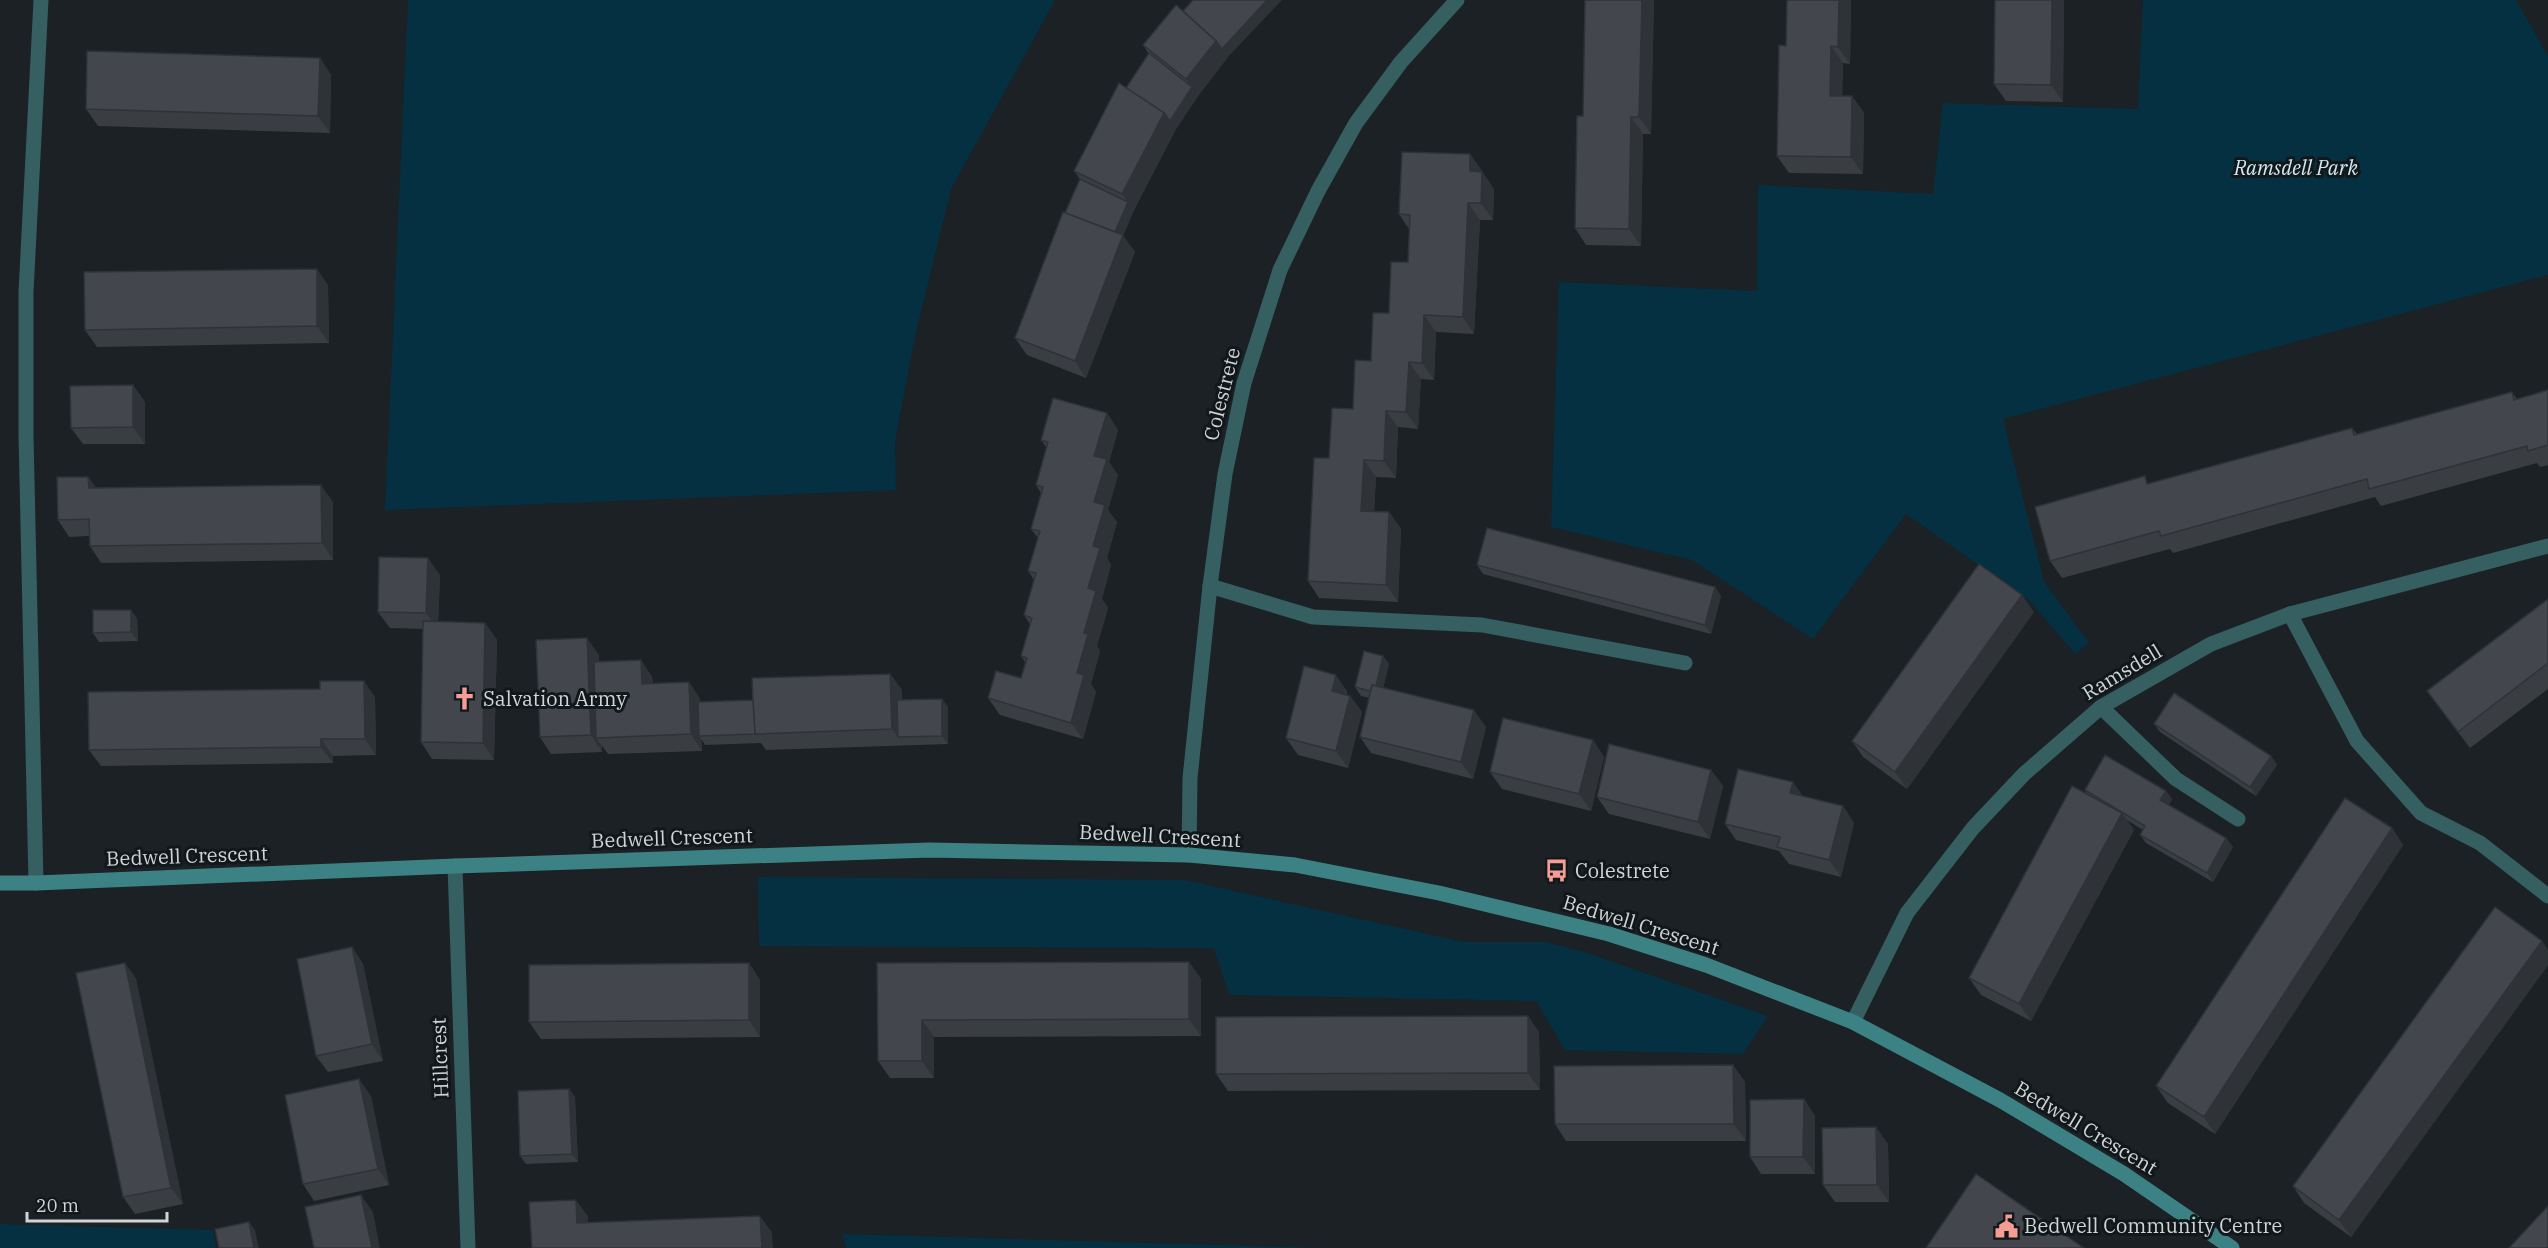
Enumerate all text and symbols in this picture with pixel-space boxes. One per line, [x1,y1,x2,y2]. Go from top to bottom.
park label: Ramsdell Park [2233,154,2358,181]
street label: Colestrete [1197,345,1246,443]
street label: Ramsdell [2077,637,2166,706]
place label: Salvation Army [483,685,627,712]
church icon: Salvation Army [452,686,478,712]
street label: Bedwell Crescent [1078,818,1242,853]
street label: Bedwell Crescent [591,821,753,854]
street label: Bedwell Crescent [106,839,268,872]
place label: Colestrete [1575,857,1670,884]
bus stop icon: Colestrete [1544,858,1570,884]
street label: Bedwell Crescent [1560,888,1723,961]
street label: Hillcrest [425,1017,454,1099]
street label: Bedwell Crescent [2010,1074,2163,1181]
scale bar [27,1185,166,1223]
text: 20 m [36,1194,79,1217]
place label: Bedwell Community Centre [2024,1212,2282,1239]
public building icon: Bedwell Community Centre [1993,1213,2019,1239]

